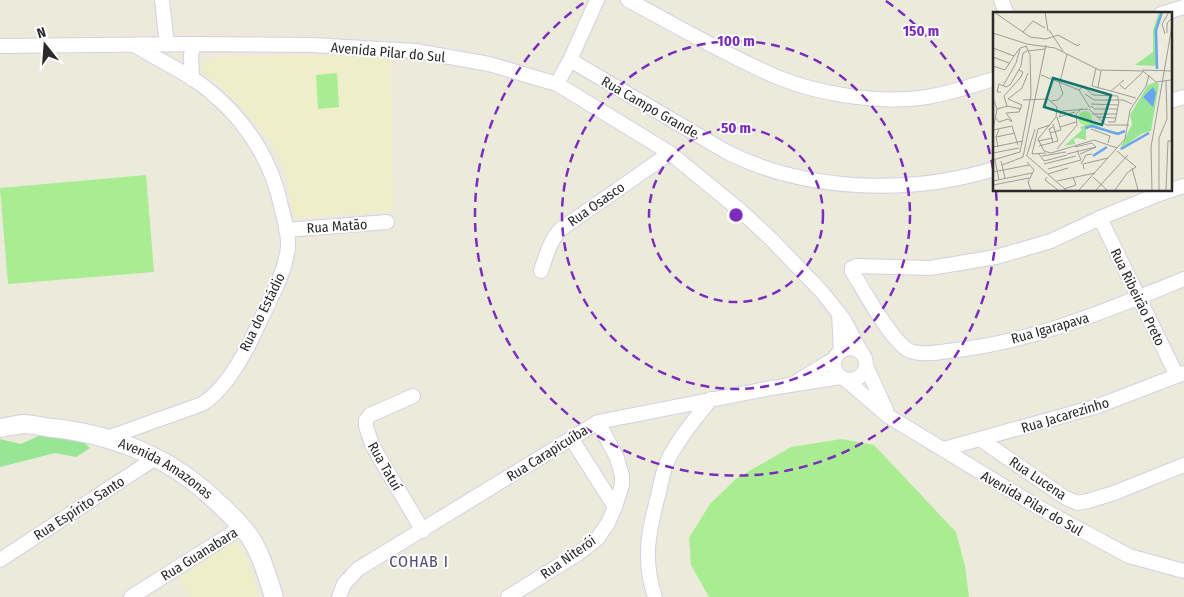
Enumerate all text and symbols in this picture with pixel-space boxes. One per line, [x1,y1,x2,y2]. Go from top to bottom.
inset map [993,12,1172,191]
north arrow [20,20,70,70]
text: 150 m [903,22,939,40]
text: N [35,24,48,42]
text: 100 m [717,32,755,50]
street label: Avenida Pilar do Sul [330,39,446,66]
street label: Rua Campo Grande [598,73,701,142]
text: 50 m [721,119,751,137]
street label: Rua Osasco [565,179,628,230]
centre of rings [727,206,745,224]
street label: Rua Matão [306,216,368,237]
street label: Rua Ribeirão Preto [1107,246,1168,349]
street label: Rua do Estádio [236,270,289,354]
street label: Rua Igarapava [1009,309,1091,348]
street label: Rua Jacarezinho [1019,394,1111,437]
street label: Rua Carapicuíba [504,422,591,485]
street label: Avenida Amazonas [116,435,216,503]
street label: Rua Tatuí [364,439,405,494]
street label: Rua Lucena [1006,453,1070,504]
street label: Avenida Pilar do Sul [978,467,1086,540]
street label: Rua Espírito Santo [31,473,128,544]
street label: Rua Guanabara [158,524,241,585]
street label: Rua Niterói [537,532,599,583]
district label: COHAB I [389,552,449,571]

